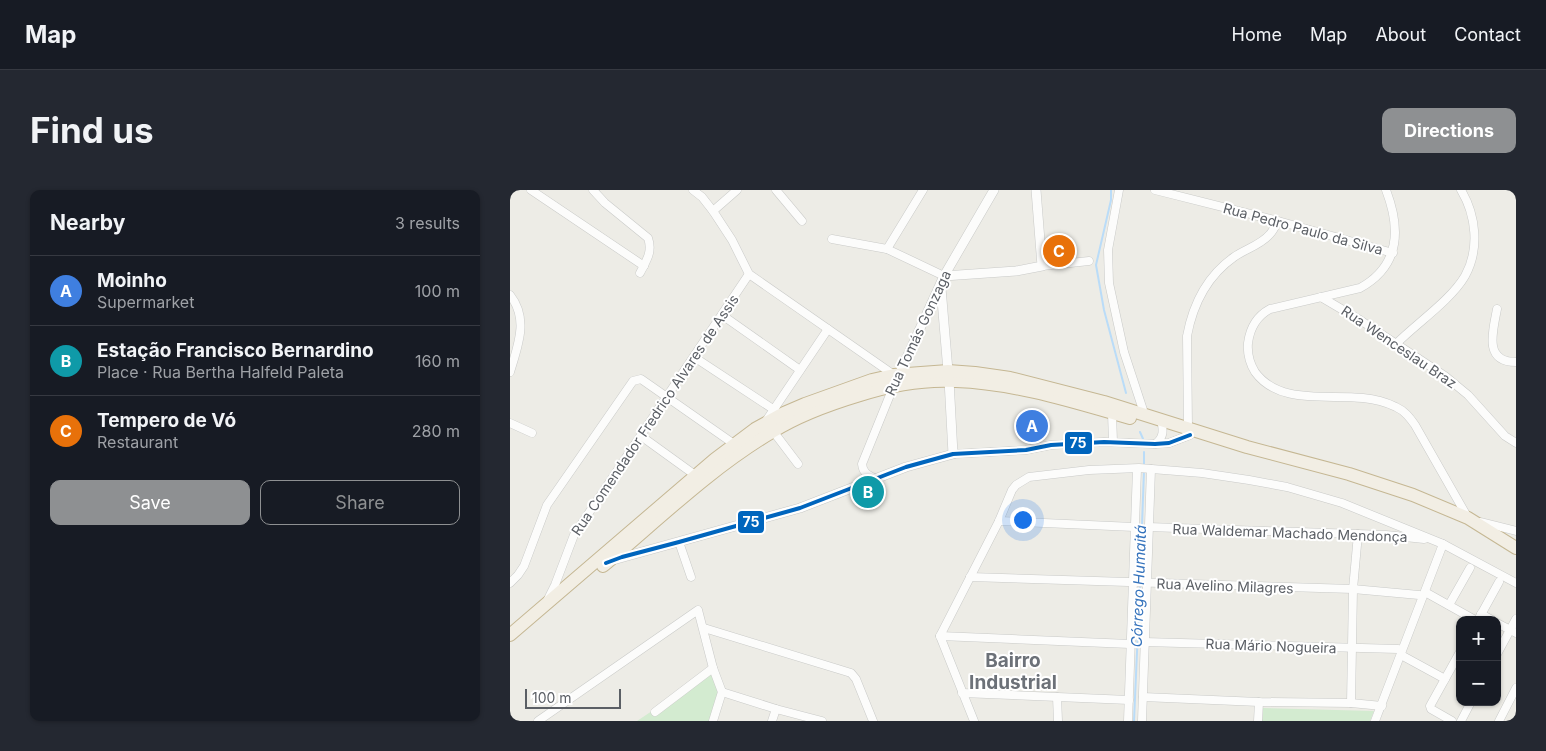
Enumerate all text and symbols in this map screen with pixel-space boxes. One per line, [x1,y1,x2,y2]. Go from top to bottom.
text: Map [25,20,76,49]
text: Home [1232,24,1282,45]
text: Map [1310,24,1347,45]
text: About [1375,24,1426,45]
text: Contact [1454,24,1521,45]
button: Directions [1382,108,1516,153]
text: Find us [30,109,154,151]
street label: Rua Pedro Paulo da Silva [1221,199,1385,258]
text: Nearby [50,210,125,235]
text: 3 results [395,213,460,233]
pin: C [1043,232,1075,270]
street label: Rua Tomás Gonzaga [881,268,954,398]
text: Moinho [97,269,167,292]
text: A [60,281,72,301]
text: 100 m [415,281,460,301]
street label: Rua Comendador Fredrico Alvares de Assis [567,291,742,538]
text: Supermarket [97,292,194,312]
street label: Rua Wenceslau Braz [1338,302,1460,392]
text: Estação Francisco Bernardino [97,339,374,362]
text: B [61,351,71,371]
text: 160 m [415,351,460,371]
text: Place · Rua Bertha Halfeld Paleta [97,362,344,382]
pin: A [1016,407,1048,445]
text: Tempero de Vó [97,409,236,432]
text: C [60,421,72,441]
text: 280 m [412,421,460,441]
line badge: 75 [1064,431,1093,455]
text: Restaurant [97,432,178,452]
text: 75 [1070,434,1087,451]
pin: B [852,473,884,511]
button: Save [50,480,250,525]
button: Share [260,480,460,525]
your location [1010,507,1036,533]
line badge: 75 [737,510,765,534]
text: 75 [743,513,760,530]
street label: Rua Waldemar Machado Mendonça [1172,520,1408,545]
water label: Córrego Humaitá [1127,524,1150,648]
street label: Rua Avelino Milagres [1156,575,1294,596]
map controls [1456,616,1501,706]
button: + [1456,616,1501,661]
street label: Rua Mário Nogueira [1205,635,1337,656]
district label: Bairro Industrial [969,649,1057,694]
button: − [1456,661,1501,706]
scale bar [525,686,621,709]
text: 100 m [532,689,572,706]

